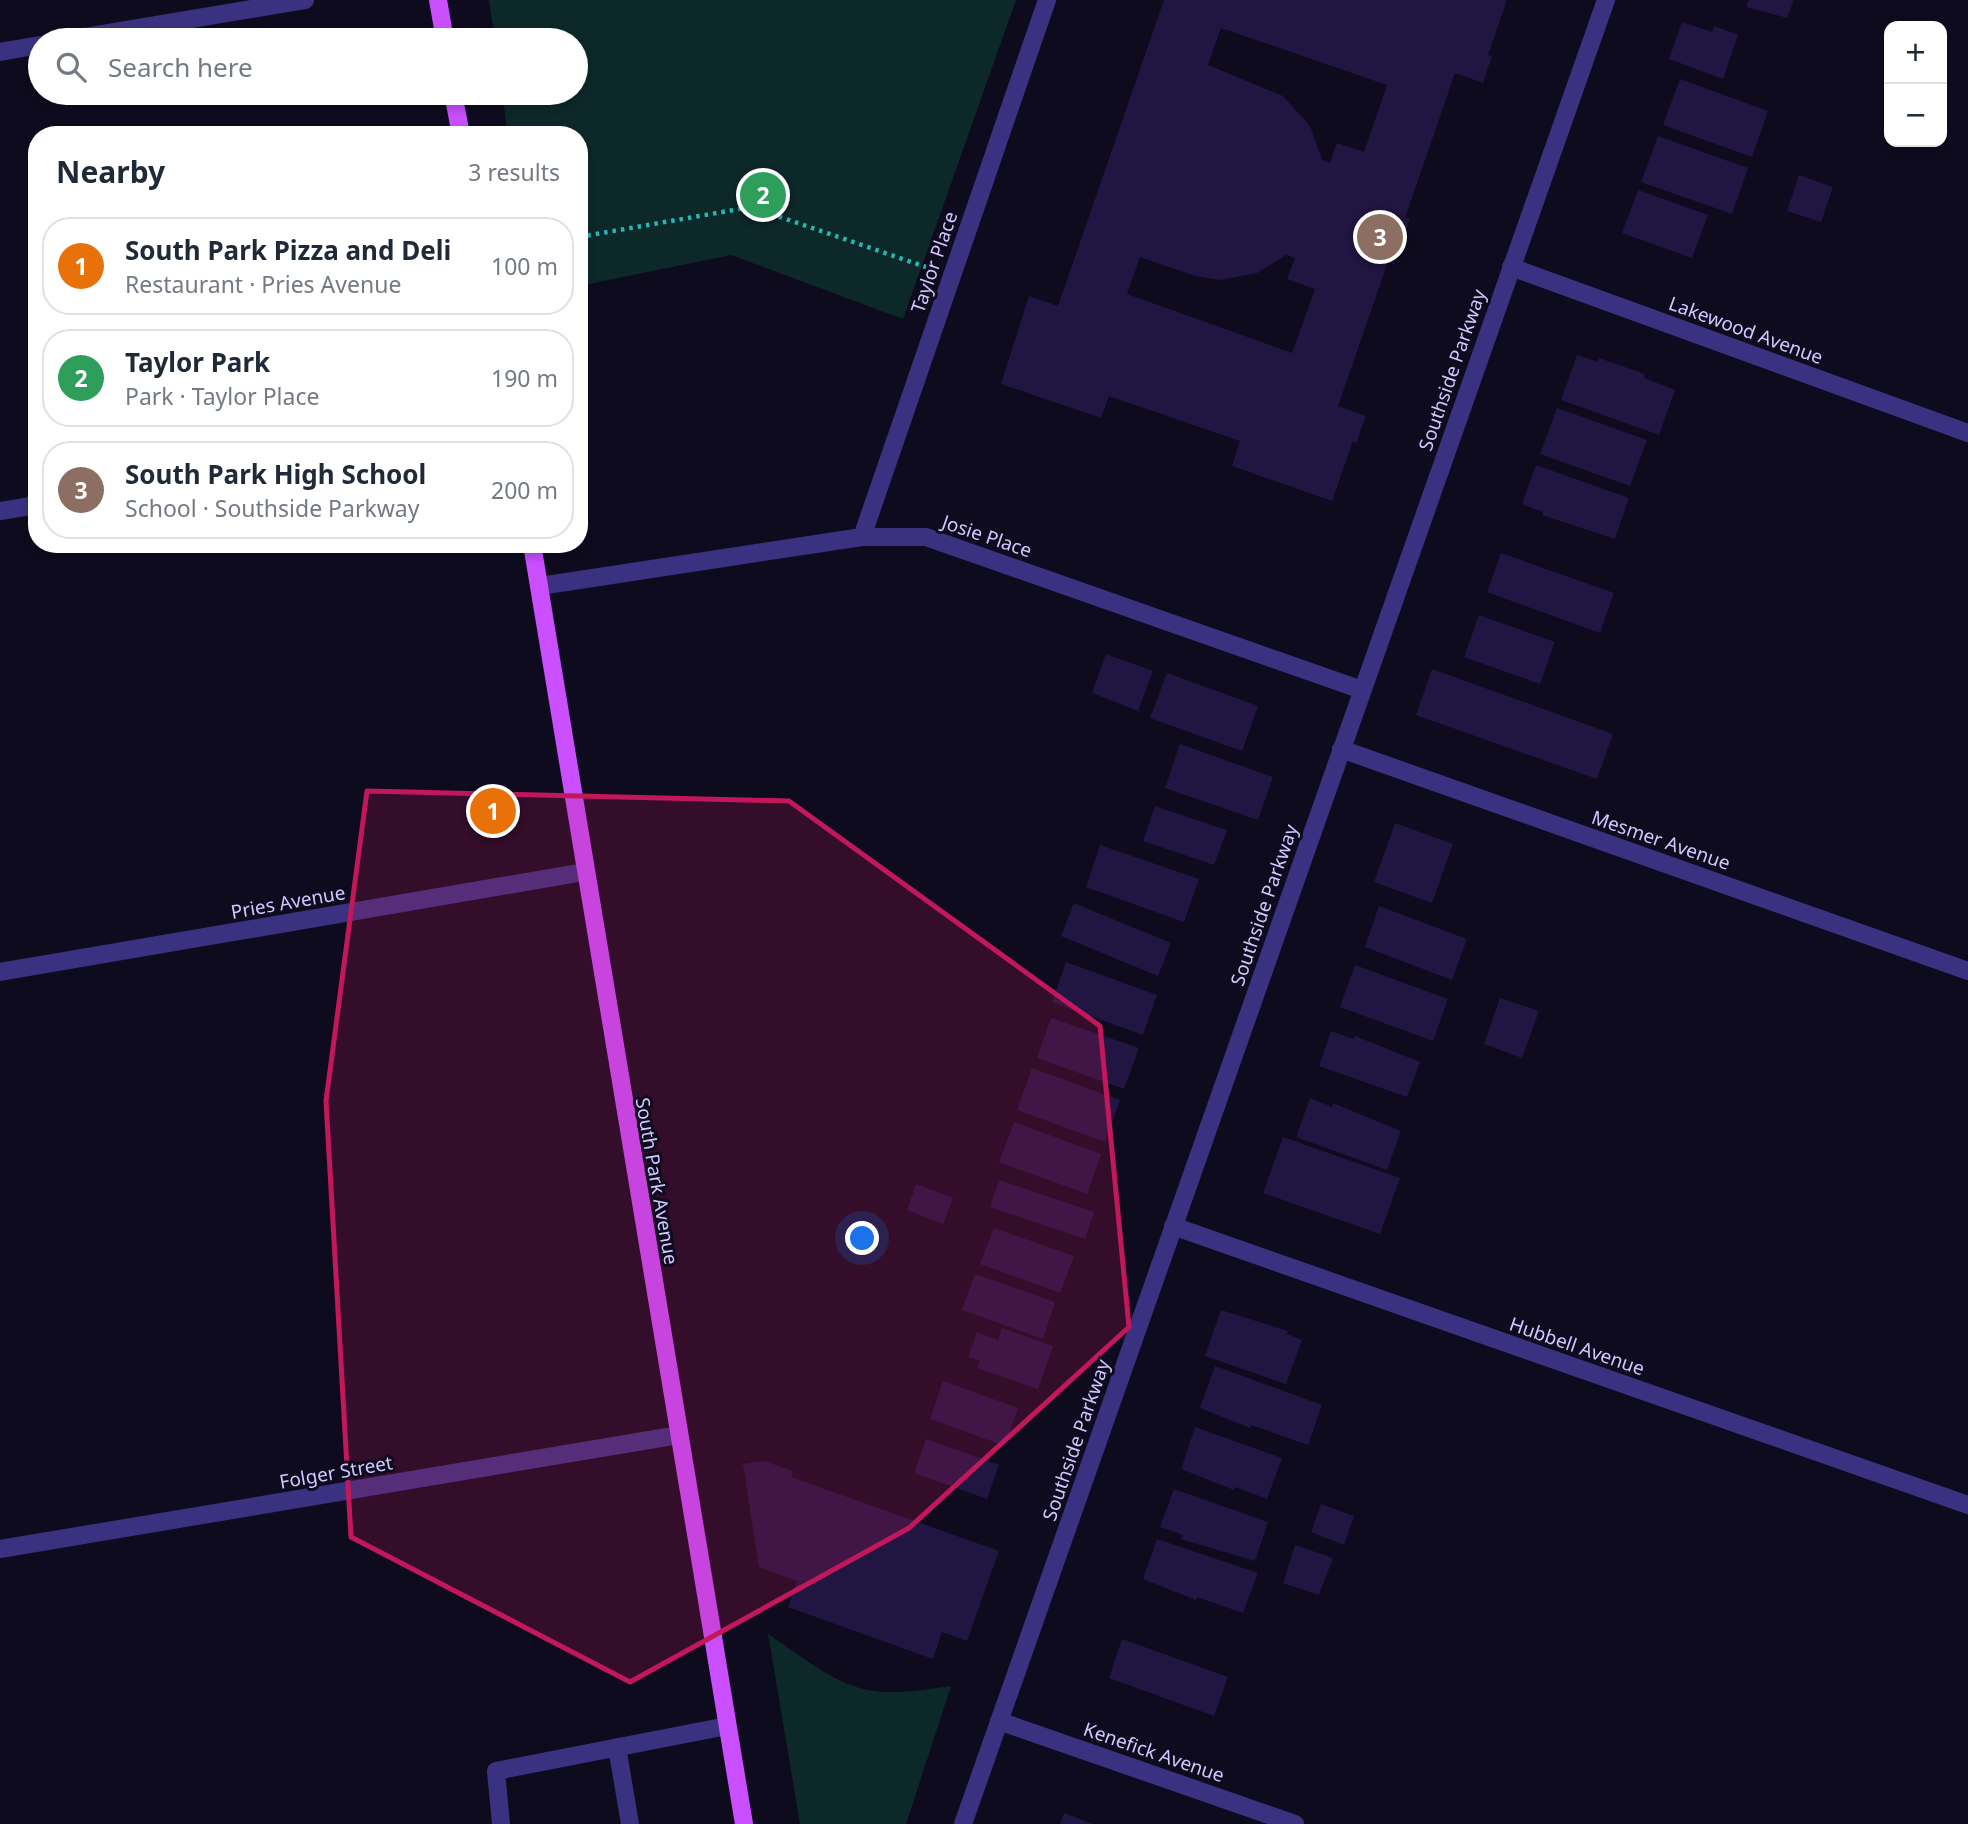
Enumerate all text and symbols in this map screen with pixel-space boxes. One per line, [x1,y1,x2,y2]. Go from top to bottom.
map controls [1884,21,1947,147]
button: + [1884,21,1947,84]
search box [28,28,588,105]
icon: search [52,48,90,86]
text: Search here [108,49,253,85]
button: − [1884,84,1947,147]
text: Nearby [56,151,165,192]
text: 3 results [468,156,560,188]
pin: 2 [740,169,786,221]
street label: Taylor Place [905,208,963,316]
pin: 3 [1357,211,1403,263]
text: South Park Pizza and Deli [125,232,451,268]
text: 1 [74,250,88,282]
text: 100 m [491,250,558,282]
text: Restaurant · Pries Avenue [125,268,401,300]
street label: Southside Parkway [1412,286,1492,454]
street label: Lakewood Avenue [1665,290,1827,370]
text: Taylor Park [125,344,270,380]
text: 2 [74,362,88,394]
text: 190 m [491,362,558,394]
text: Park · Taylor Place [125,380,319,412]
text: South Park High School [125,456,426,492]
text: 3 [74,474,88,506]
text: 200 m [491,474,558,506]
text: School · Southside Parkway [125,492,419,524]
street label: Josie Place [937,508,1035,563]
pin: 1 [470,785,516,837]
street label: Mesmer Avenue [1588,804,1734,876]
street label: Southside Parkway [1224,821,1304,989]
street label: Pries Avenue [229,879,347,925]
street label: South Park Avenue [630,1096,684,1266]
your location [845,1221,879,1255]
street label: Hubbell Avenue [1506,1311,1648,1381]
street label: Southside Parkway [1036,1356,1116,1524]
street label: Folger Street [277,1449,395,1495]
street label: Kenefick Avenue [1080,1716,1228,1788]

